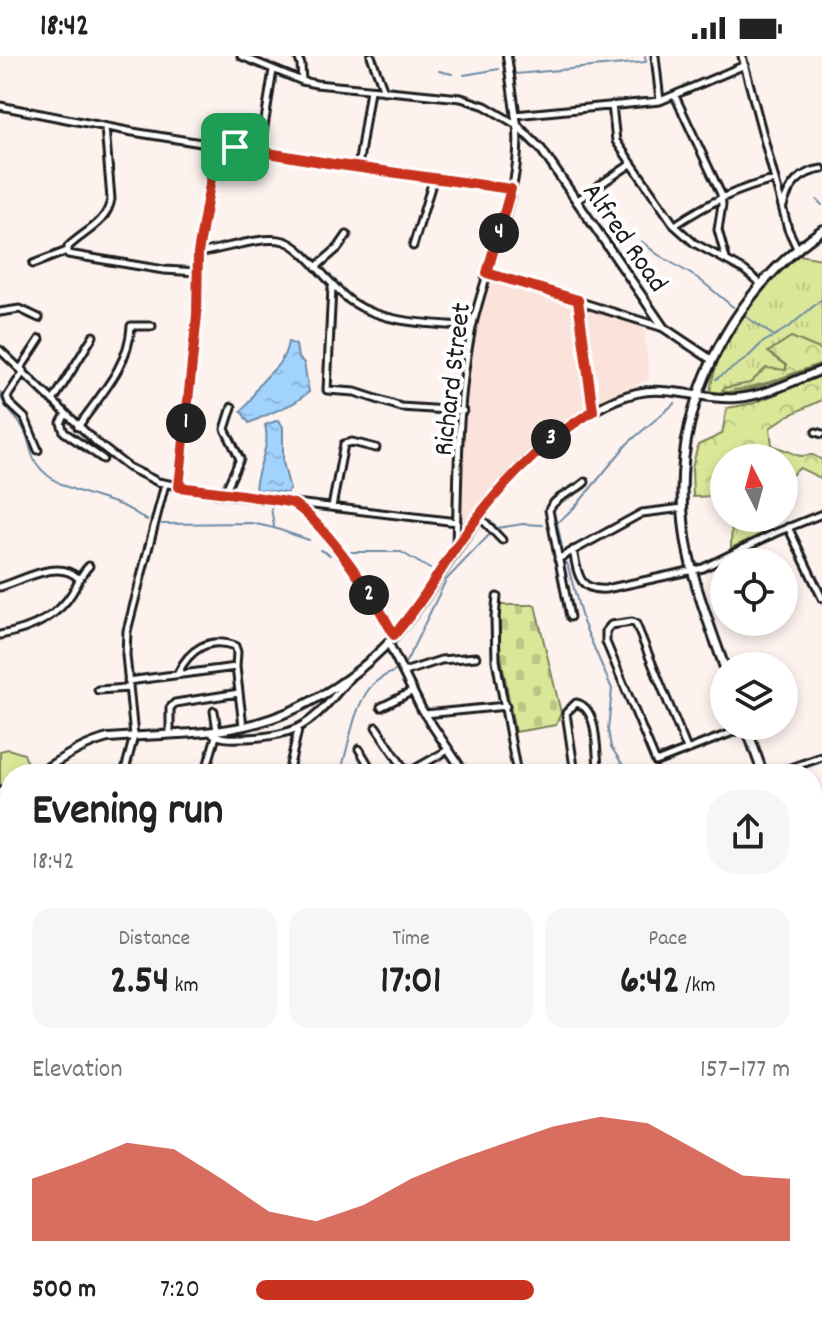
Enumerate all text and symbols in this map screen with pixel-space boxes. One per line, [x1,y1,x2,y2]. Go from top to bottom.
text: 18:42 [40,7,89,50]
pin [201,113,269,181]
icon: arrive [213,125,257,169]
street label: Alfred Road [570,176,676,302]
pin: 4 [479,213,519,253]
text: 4 [494,217,504,248]
street label: Richard Street [426,301,484,458]
pin: 1 [166,403,206,443]
text: 1 [184,407,188,438]
pin: 3 [531,419,571,459]
text: 3 [546,423,556,454]
north arrow [710,444,798,532]
map controls [710,444,798,740]
button: locate [710,548,798,636]
pin: 2 [349,575,389,615]
text: 2 [364,579,374,610]
button: layers [710,652,798,740]
text: Evening run [32,782,223,845]
button: share [706,790,790,874]
text: 18:42 [32,844,75,881]
text: Distance [118,924,190,955]
text: Time [392,924,430,955]
text: Pace [648,924,687,955]
text: 2.54 [110,955,169,1012]
text: 17:01 [380,955,442,1012]
text: 6:42 [620,955,680,1012]
text: km [169,971,199,1002]
text: /km [680,971,716,1002]
text: Elevation [32,1052,122,1089]
text: 157–177 m [700,1052,790,1089]
text: 500 m [32,1272,96,1309]
text: 7:20 [160,1272,200,1309]

